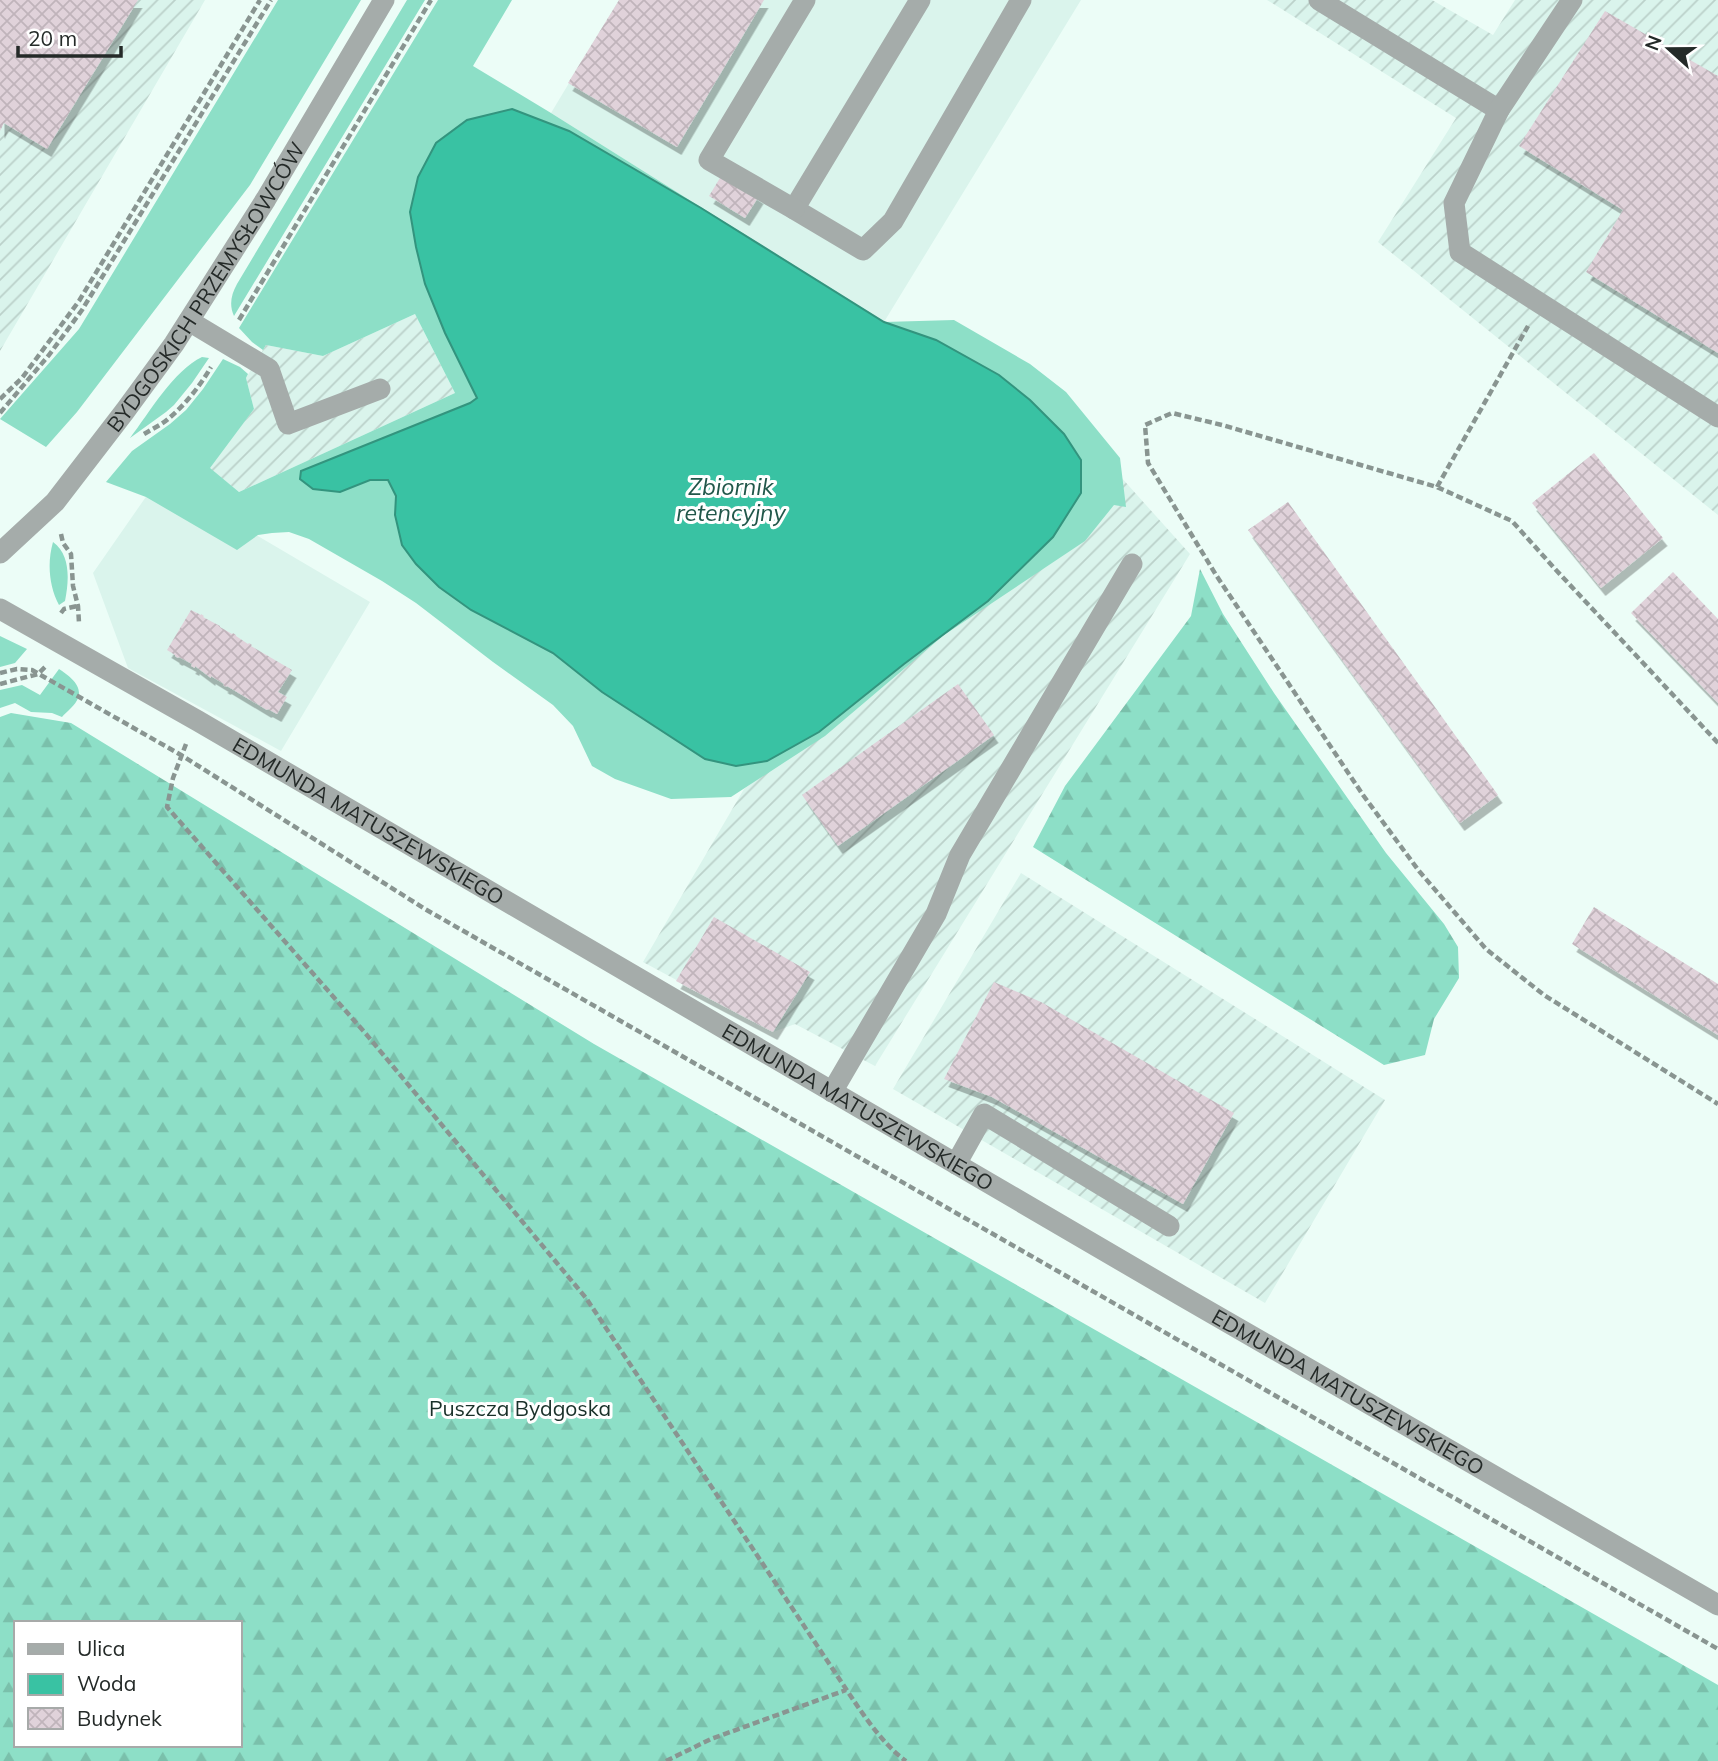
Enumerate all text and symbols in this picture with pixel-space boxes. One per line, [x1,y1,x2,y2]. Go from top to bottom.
scale bar [18,14,121,58]
north arrow [1634,14,1704,84]
text: 20 m [28,25,77,51]
text: N [1639,32,1667,54]
street label: BYDGOSKICH PRZEMYSŁOWCÓW [101,137,310,437]
water label: Zbiornik retencyjny [676,472,786,527]
street label: EDMUNDA MATUSZEWSKIEGO [228,731,509,910]
street label: EDMUNDA MATUSZEWSKIEGO [718,1017,998,1196]
street label: EDMUNDA MATUSZEWSKIEGO [1207,1303,1489,1480]
park label: Puszcza Bydgoska [429,1395,611,1421]
legend [14,1621,242,1747]
text: Ulica [77,1635,125,1661]
text: Woda [77,1670,136,1696]
text: Budynek [77,1705,162,1731]

